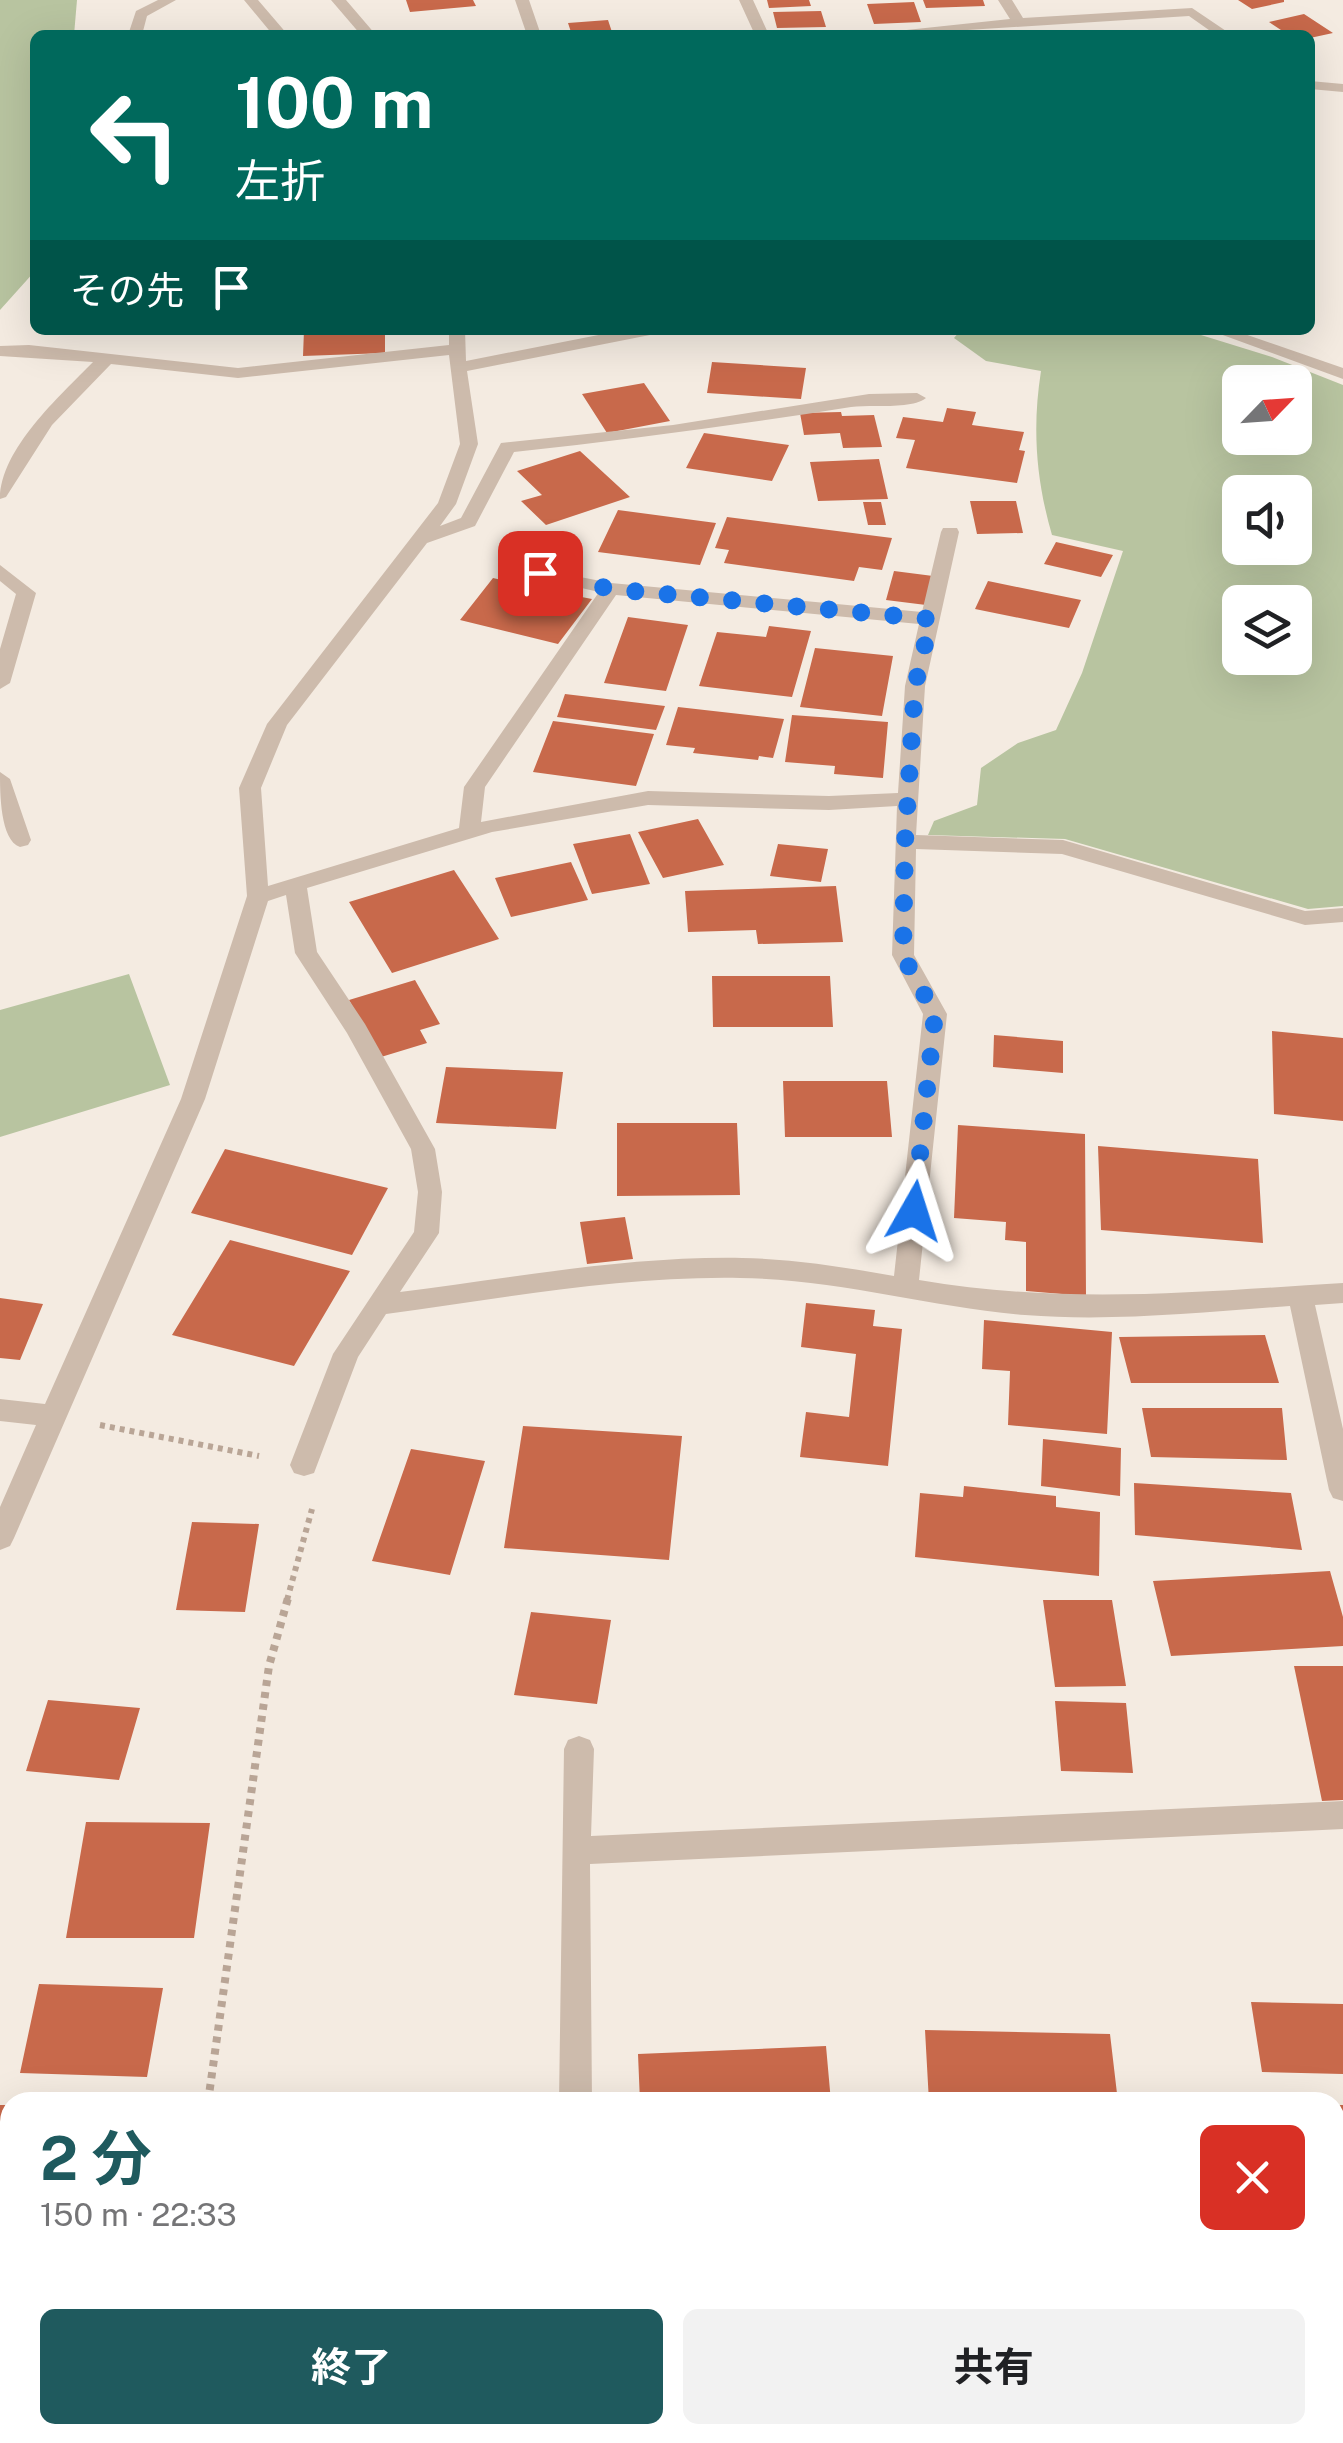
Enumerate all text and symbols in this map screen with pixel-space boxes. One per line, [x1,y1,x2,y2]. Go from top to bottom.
text: 100 m [235,61,433,144]
icon: left [70,70,200,200]
text: 左折 [235,154,325,207]
icon: arrive [204,260,259,315]
text: その先 [70,268,184,313]
north arrow [1222,365,1312,455]
map controls [1222,365,1312,675]
button: sound [1222,475,1312,565]
pin [498,531,583,616]
icon: arrive [513,546,568,601]
button: layers [1222,585,1312,675]
position arrow [862,1159,966,1263]
text: 2 分 [40,2123,152,2194]
button: close [1200,2125,1305,2230]
text: 150 m · 22:33 [40,2196,237,2233]
button: 終了 [40,2309,663,2424]
button: 共有 [683,2309,1305,2424]

